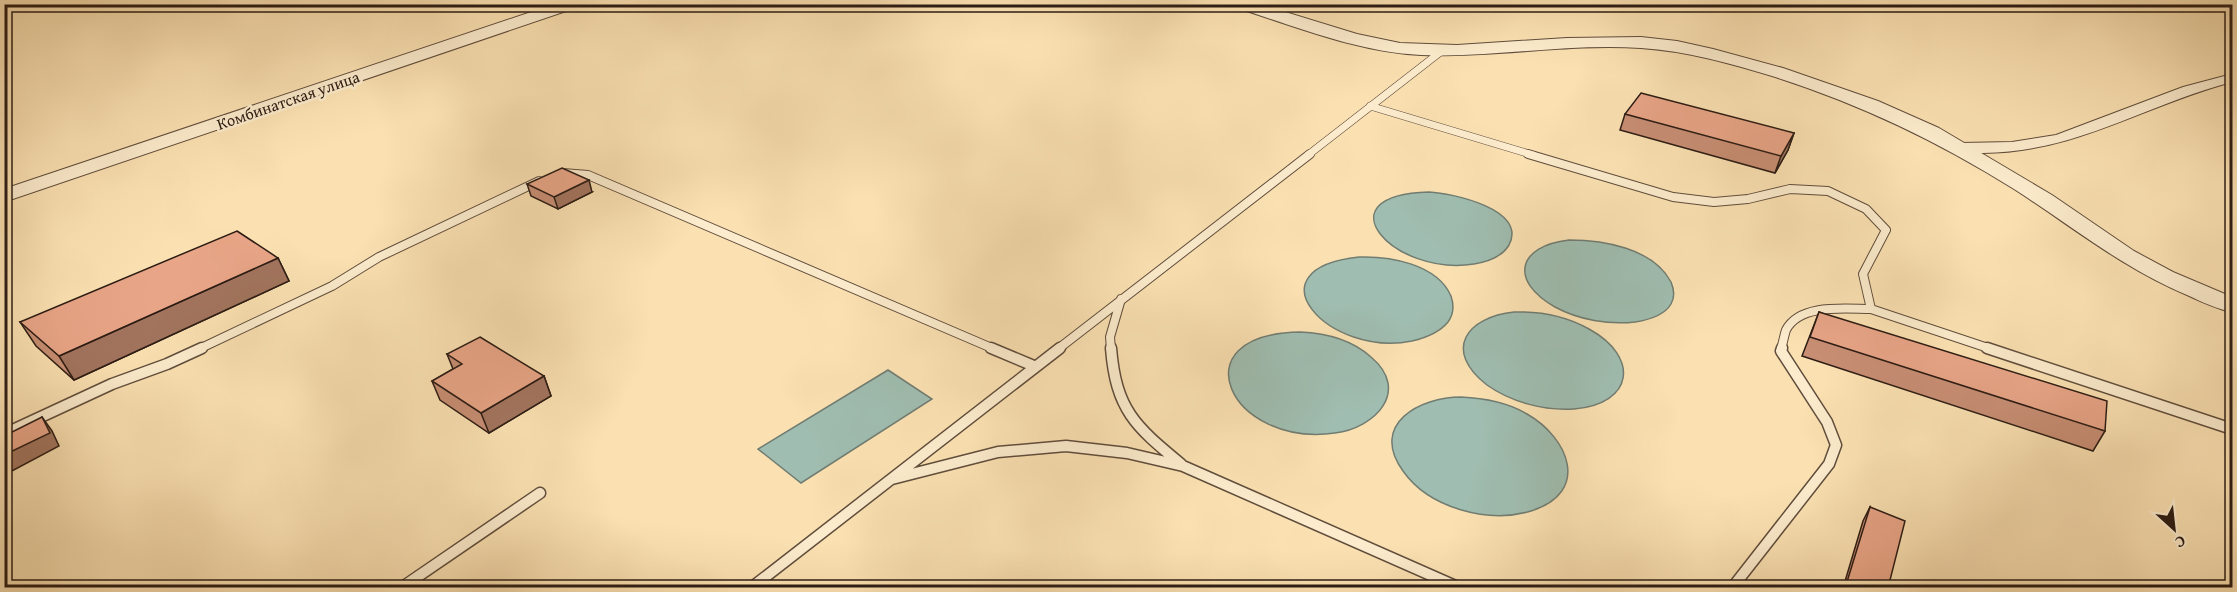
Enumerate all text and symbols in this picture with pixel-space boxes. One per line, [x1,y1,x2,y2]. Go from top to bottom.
street label: Комбинатская улица [213,64,363,136]
north arrow [2144,499,2204,559]
text: С [2171,530,2190,555]

